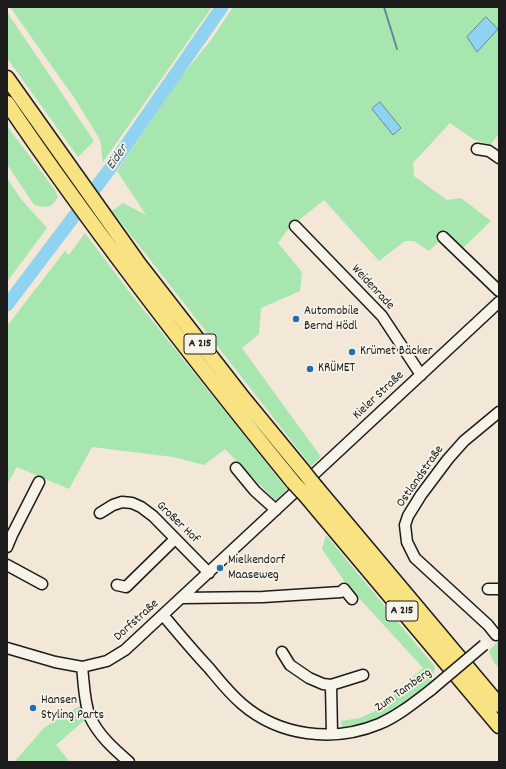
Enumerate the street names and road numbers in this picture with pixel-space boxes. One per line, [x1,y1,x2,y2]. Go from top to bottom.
street label: Weidenrade [347,262,397,314]
road number: A 215 [184,334,216,354]
street label: Kieler Straße [350,368,408,424]
street label: Ostlandstraße [394,443,448,511]
street label: Großer Hof [152,499,202,547]
street label: Dorfstraße [111,597,163,645]
road number: A 215 [386,601,418,621]
street label: Zum Tamberg [373,666,435,716]

